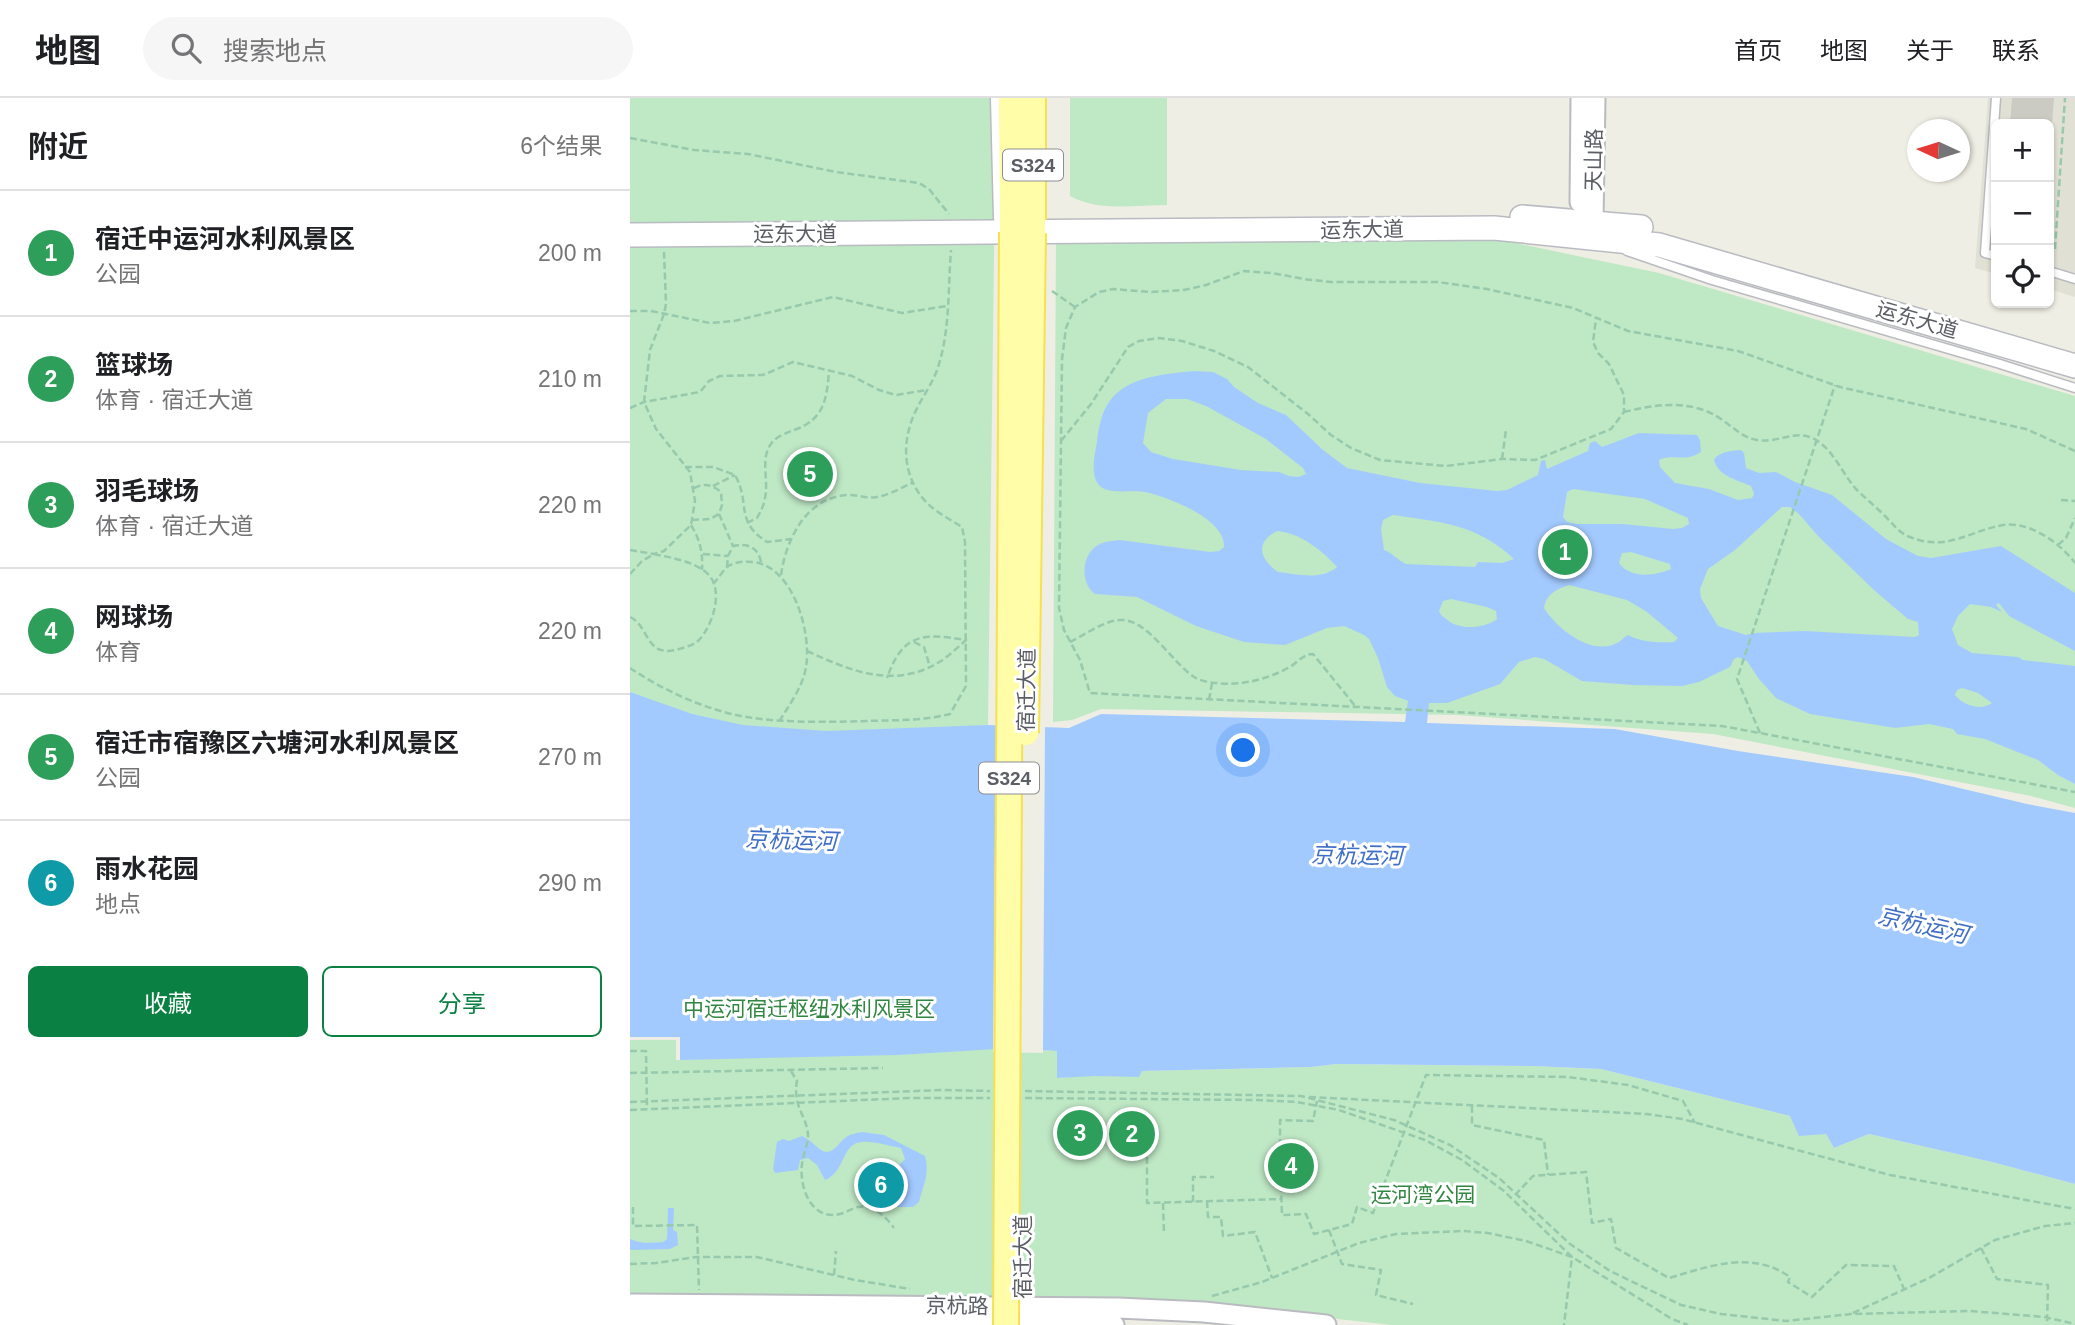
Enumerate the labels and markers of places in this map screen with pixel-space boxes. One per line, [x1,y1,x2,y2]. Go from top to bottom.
pin: 5 [787,448,833,500]
pin: 1 [1542,526,1588,578]
pin: 3 [1057,1107,1103,1159]
pin: 2 [1109,1108,1155,1160]
pin: 4 [1268,1140,1314,1192]
pin: 6 [858,1159,904,1211]

